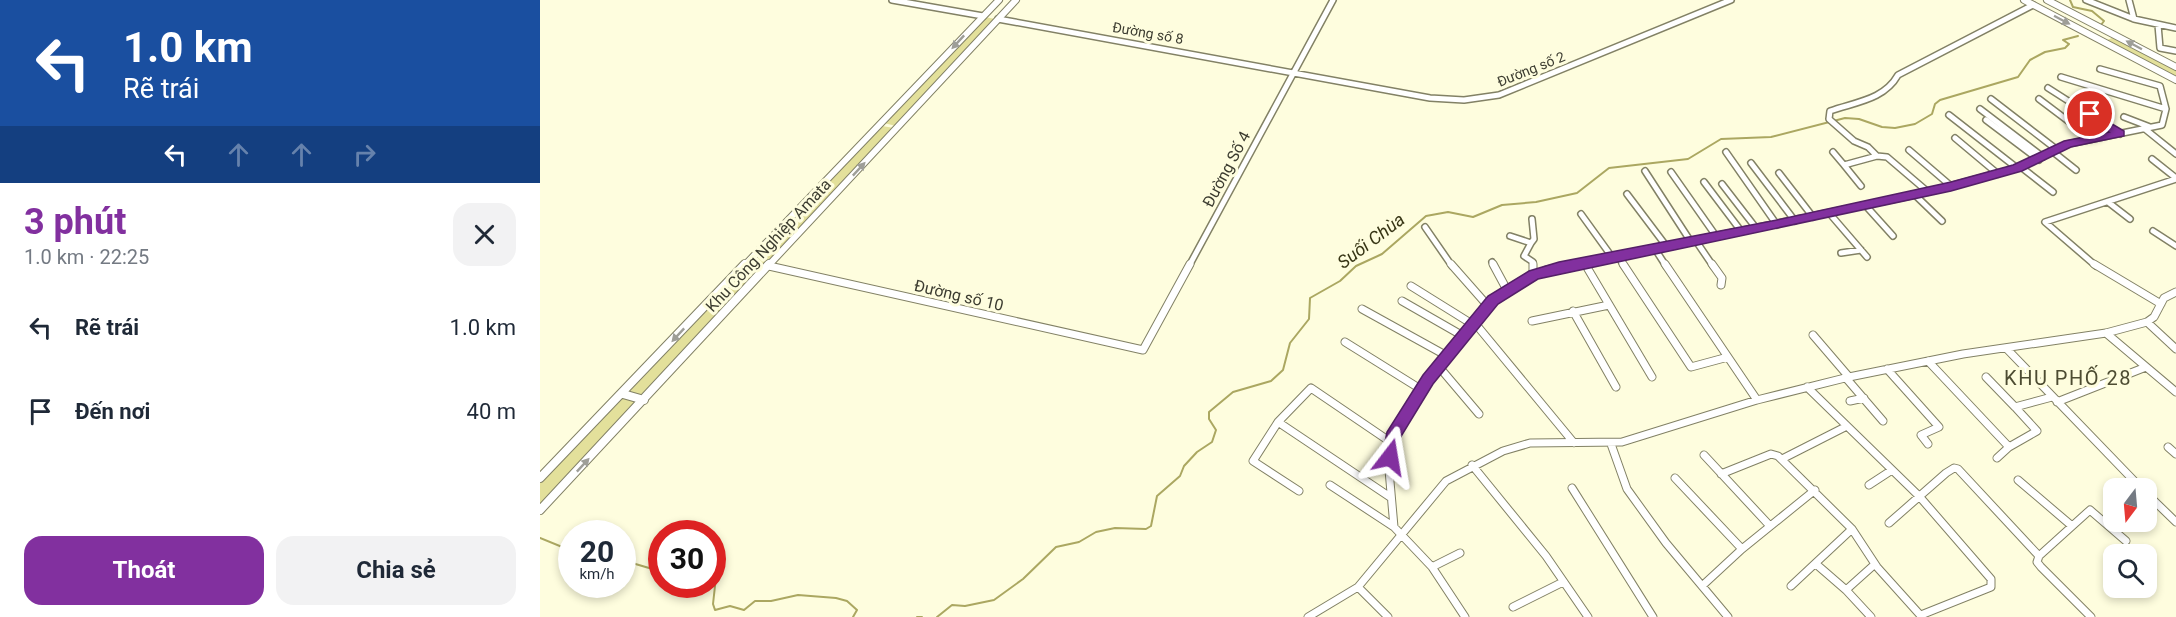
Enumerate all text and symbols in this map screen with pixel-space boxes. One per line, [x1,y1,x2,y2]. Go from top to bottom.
one-way arrow [2054,15,2071,25]
street label: Đường số 8 [1111,19,1185,47]
text: 1.0 km [123,23,253,72]
icon: left [24,24,102,102]
one-way arrow [951,35,965,50]
one-way arrow [2125,40,2142,50]
street label: Đường số 2 [1495,48,1567,90]
text: Rẽ trái [123,73,199,105]
pin [2064,88,2115,139]
icon: arrive [2073,97,2106,130]
street label: Đường Số 4 [1199,128,1254,210]
icon: left [159,138,192,171]
icon: ahead [222,138,255,171]
icon: ahead [285,138,318,171]
icon: right [348,138,381,171]
one-way arrow [852,161,866,176]
street label: Khu Công Nghiệp Amata [702,175,835,316]
text: 3 phút [24,201,126,243]
button: close [453,203,516,266]
water label: Suối Chùa [1333,209,1408,273]
text: 1.0 km · 22:25 [24,245,149,269]
street label: Đường số 10 [912,276,1005,315]
icon: left [24,311,57,344]
text: Rẽ trái [75,315,139,340]
text: 1.0 km [450,315,516,340]
one-way arrow [672,327,685,342]
district label: KHU PHỐ 28 [2004,365,2132,390]
icon: arrive [24,395,57,428]
text: Đến nơi [75,399,150,424]
text: 40 m [467,399,516,424]
position arrow [1358,425,1422,489]
one-way arrow [576,457,590,472]
north arrow [2103,478,2157,532]
map controls [2103,478,2157,598]
speed limit sign: 30 [648,520,726,598]
text: 20 [580,534,614,569]
button: Thoát [24,536,264,605]
button: Chia sẻ [276,536,516,605]
button: search [2103,544,2157,598]
text: km/h [579,565,615,583]

